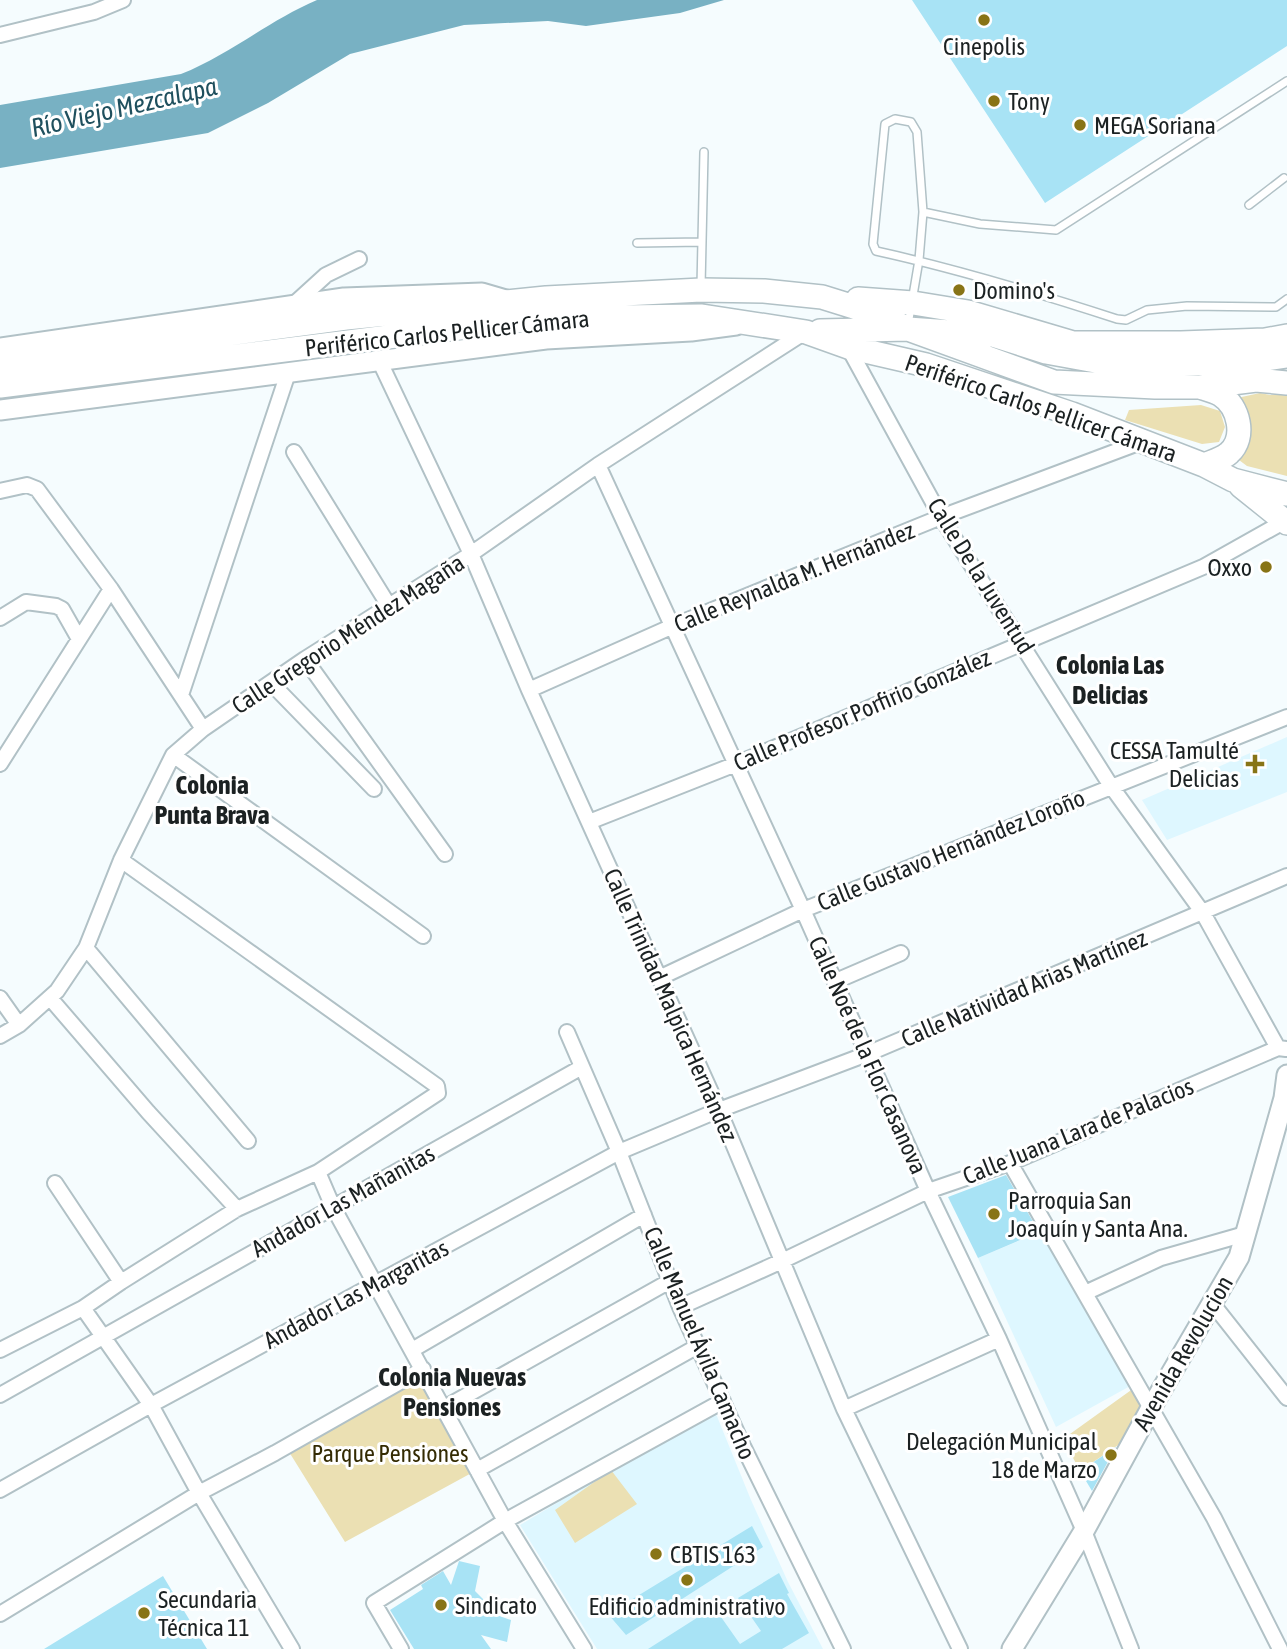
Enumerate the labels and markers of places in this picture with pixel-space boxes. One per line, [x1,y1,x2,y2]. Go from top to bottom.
marker: Cinepolis [976,12,992,28]
place label: Cinepolis [943,33,1025,60]
place label: Tony [1008,88,1050,115]
marker: Tony [986,93,1002,109]
place label: MEGA Soriana [1094,112,1216,139]
marker: MEGA Soriana [1072,117,1088,133]
place label: Domino's [973,277,1055,304]
marker: Domino's [951,282,967,298]
place label: Oxxo [1208,554,1252,581]
marker: Oxxo [1258,559,1274,575]
place label: CESSA Tamulté Delicias [1110,737,1239,792]
marker: CESSA Tamulté Delicias [1245,754,1265,774]
place label: Parroquia San Joaquín y Santa Ana. [1008,1187,1188,1242]
marker: Parroquia San Joaquín y Santa Ana. [986,1206,1002,1222]
place label: Delegación Municipal 18 de Marzo [906,1428,1098,1483]
marker: Delegación Municipal 18 de Marzo [1103,1447,1119,1463]
place label: CBTIS 163 [670,1541,756,1568]
marker: CBTIS 163 [648,1546,664,1562]
marker: Edificio administrativo [679,1572,695,1588]
place label: Secundaria Técnica 11 [158,1586,257,1641]
place label: Sindicato [455,1592,537,1619]
place label: Edificio administrativo [588,1593,786,1620]
marker: Sindicato [433,1597,449,1613]
marker: Secundaria Técnica 11 [136,1605,152,1621]

